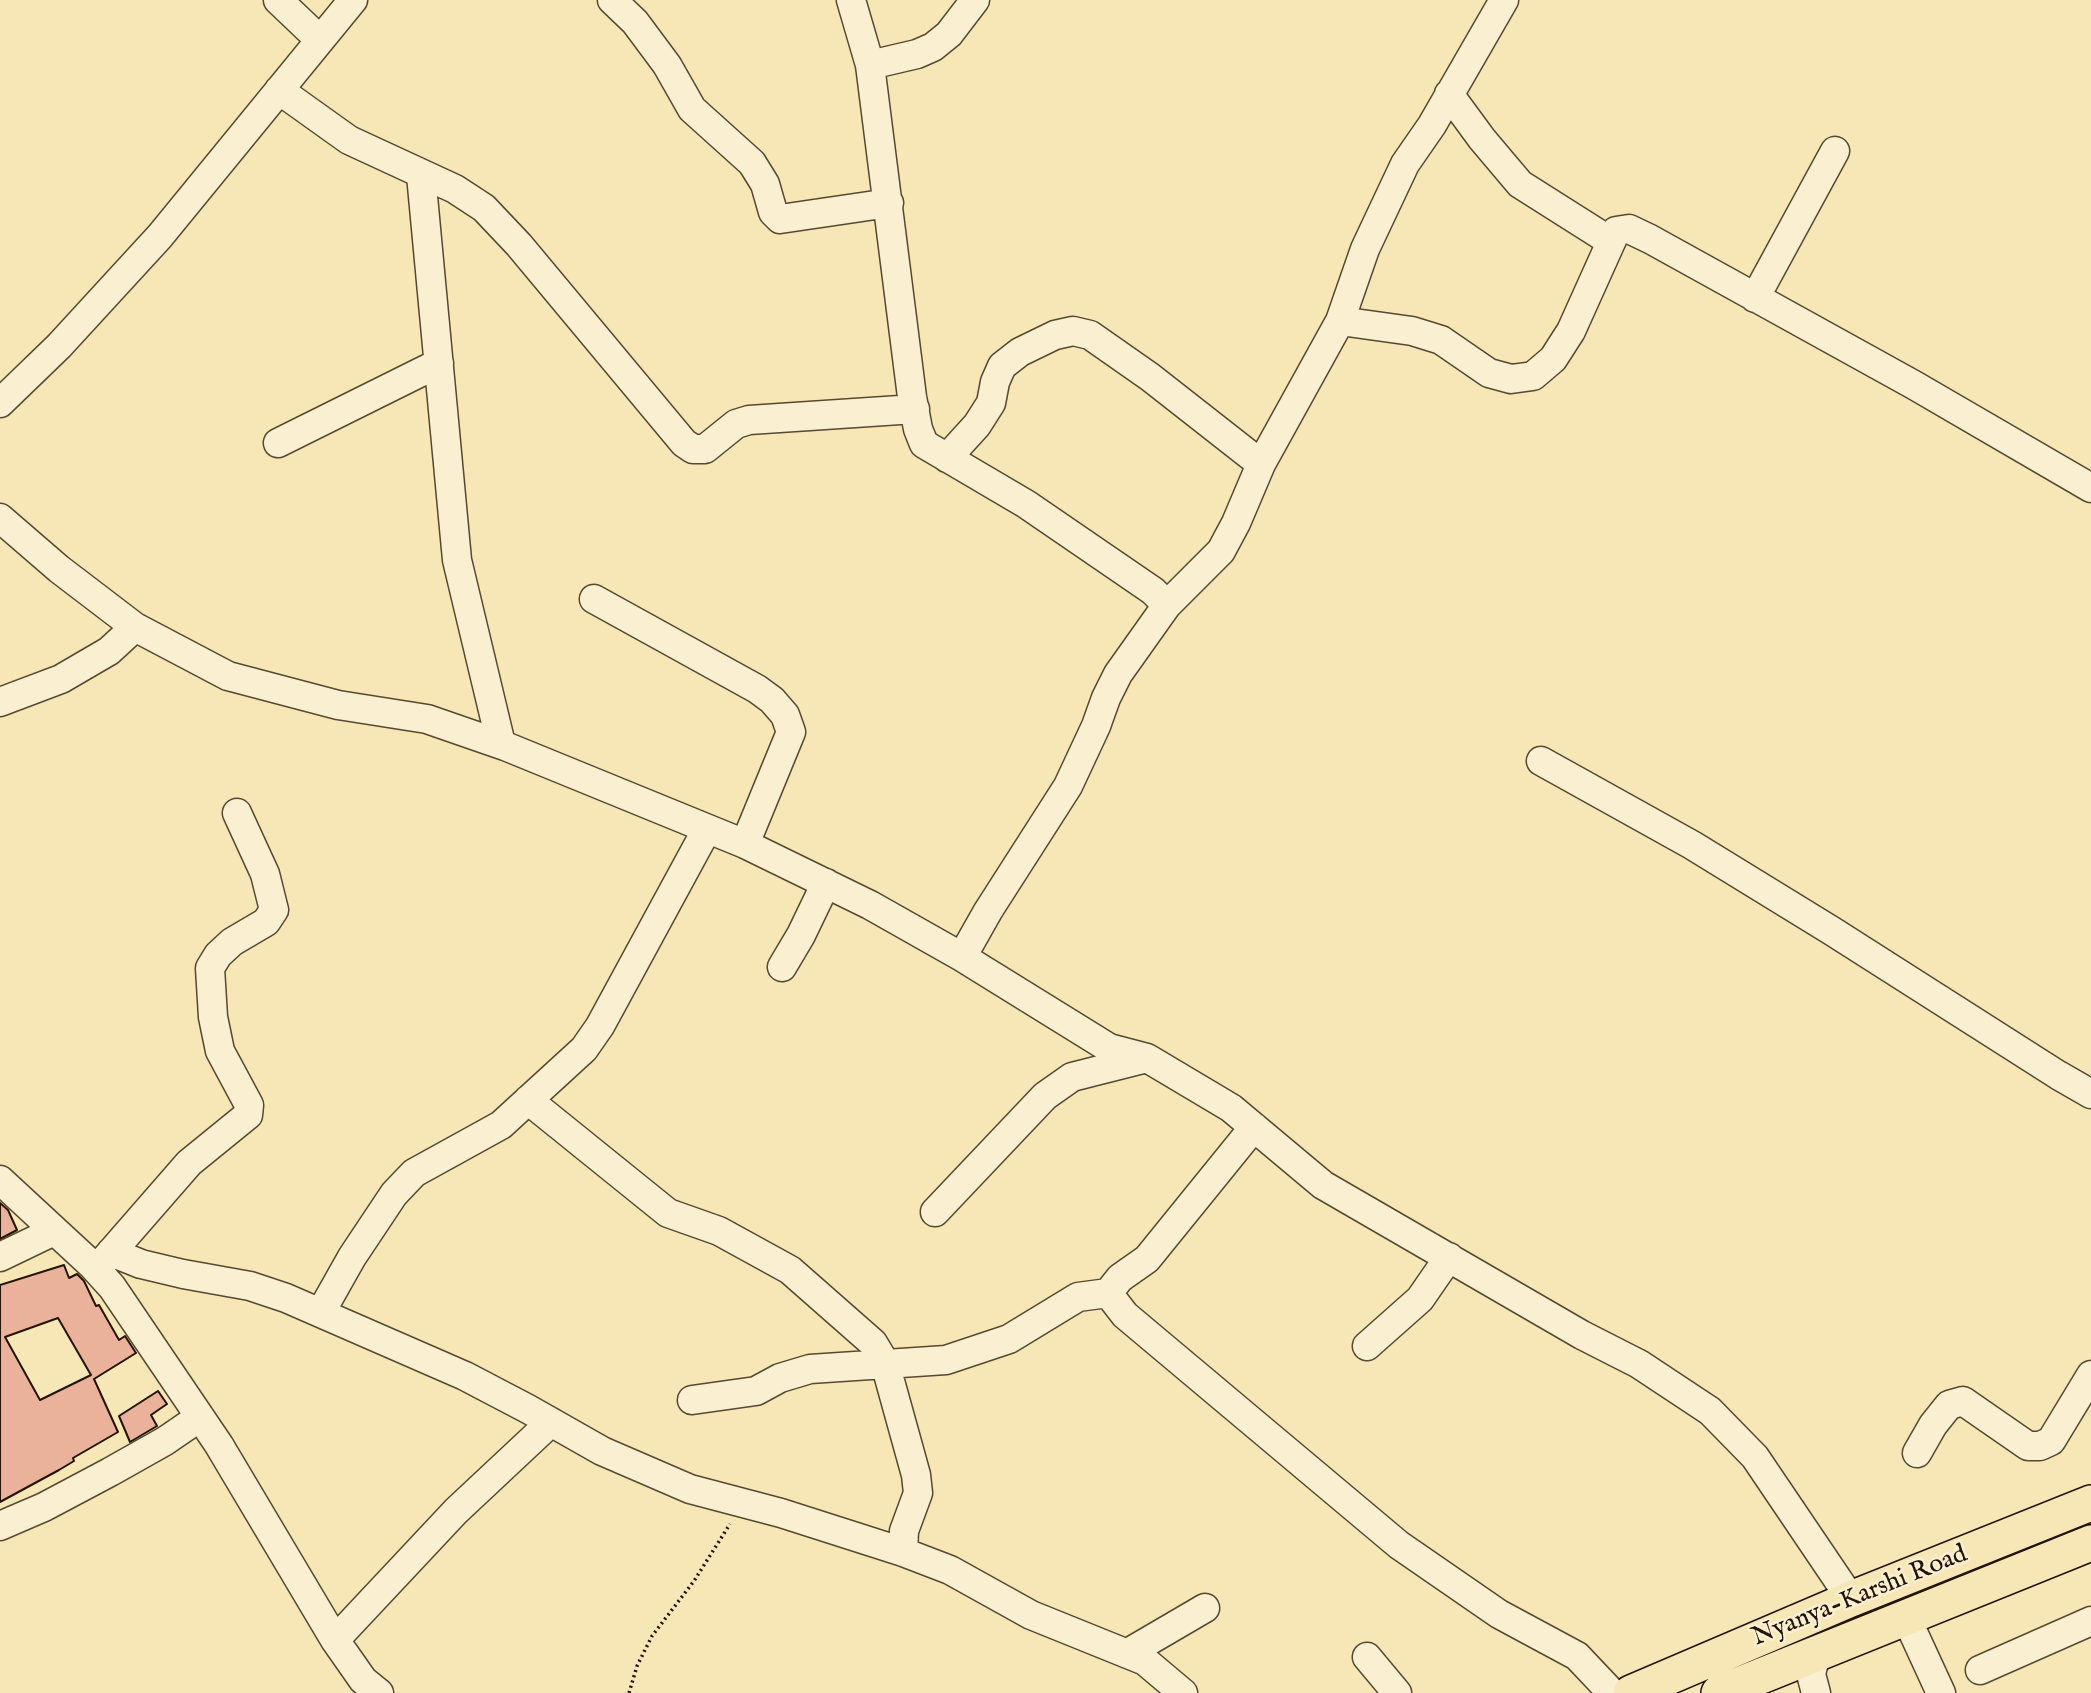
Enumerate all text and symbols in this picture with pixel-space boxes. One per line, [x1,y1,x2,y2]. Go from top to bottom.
street label: Nyanya-Karshi Road [1748,1540,1972,1654]

